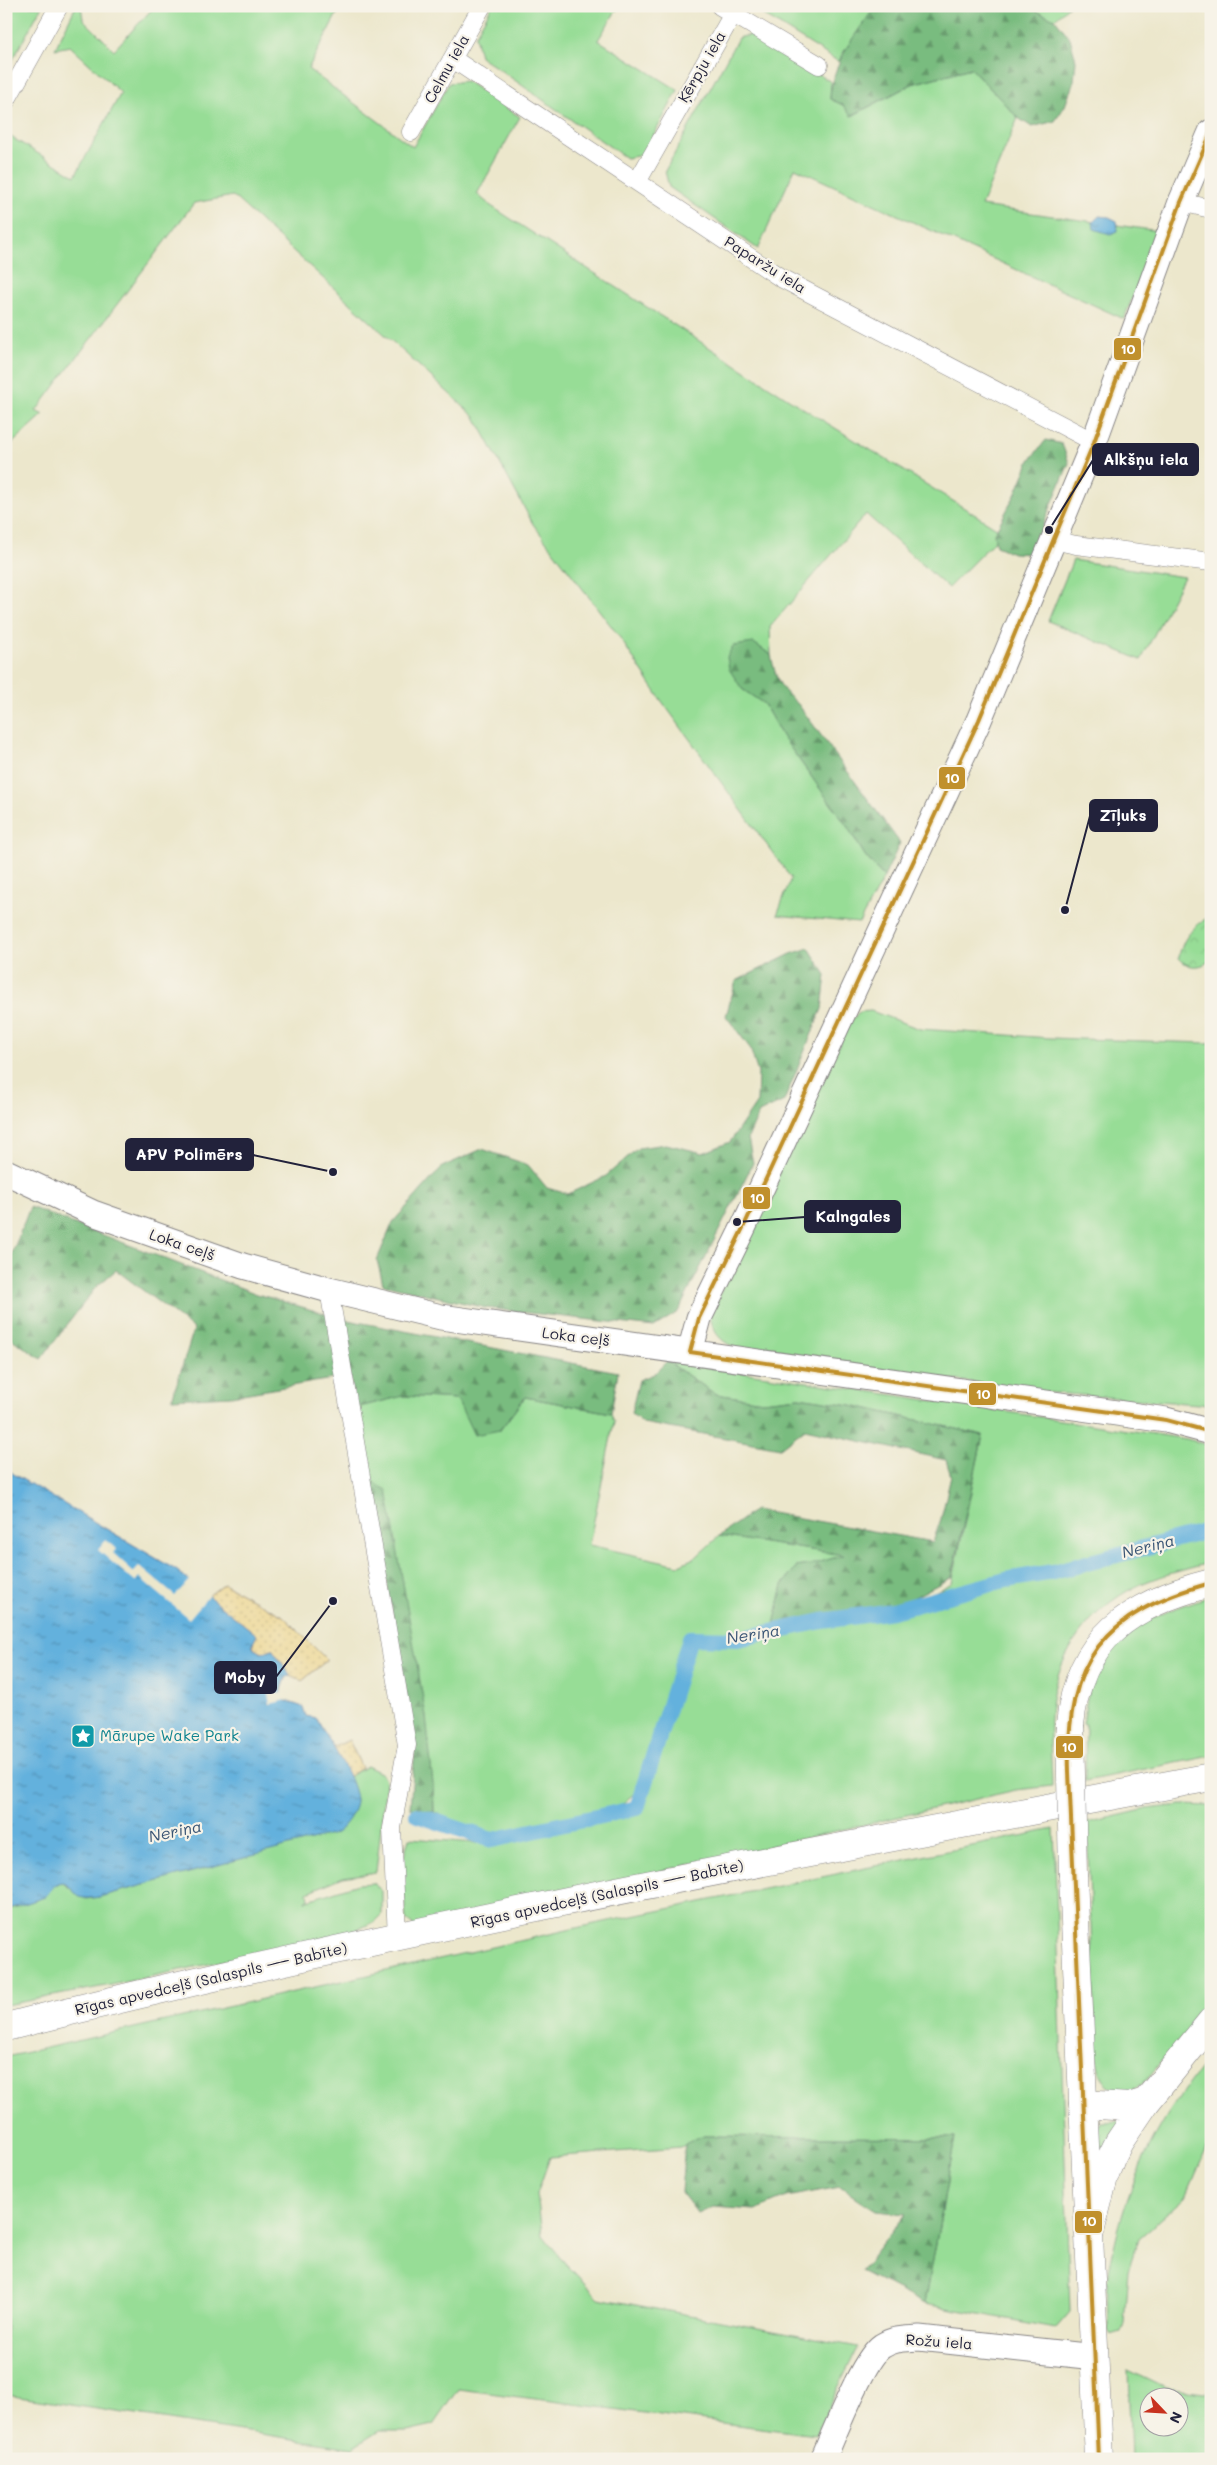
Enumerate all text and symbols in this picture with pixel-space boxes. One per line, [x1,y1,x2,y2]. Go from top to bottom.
street label: Ķērpju iela [673,27,730,106]
street label: Celmu iela [419,31,473,106]
street label: Paparžu iela [721,231,810,297]
line badge: 10 [1113,337,1142,361]
text: 10 [1120,339,1136,358]
callout: Alkšņu iela [1093,444,1198,475]
text: Alkšņu iela [1103,448,1189,470]
line badge: 10 [938,766,966,790]
text: 10 [944,768,960,787]
callout: Zīļuks [1090,800,1157,831]
text: Zīļuks [1099,804,1147,826]
callout: APV Polimērs [126,1139,253,1170]
text: APV Polimērs [136,1143,242,1164]
line badge: 10 [742,1186,771,1210]
text: 10 [749,1188,765,1207]
callout: Kalngales [805,1201,900,1232]
text: Kalngales [815,1205,891,1226]
street label: Loka ceļš [147,1224,218,1266]
street label: Loka ceļš [541,1322,611,1351]
line badge: 10 [968,1382,997,1406]
text: 10 [975,1384,991,1403]
water label: Neriņa [1119,1529,1177,1563]
water label: Neriņa [725,1619,781,1649]
callout: Moby [215,1662,276,1693]
text: Moby [224,1666,266,1687]
place icon: Mārupe Wake Park [70,1723,96,1749]
place label: Mārupe Wake Park [100,1725,239,1745]
line badge: 10 [1055,1735,1084,1759]
text: 10 [1061,1737,1077,1756]
water label: Neriņa [147,1815,203,1847]
street label: Rīgas apvedceļš (Salaspils — Babīte) [468,1854,745,1933]
street label: Rīgas apvedceļš (Salaspils — Babīte) [73,1937,349,2020]
line badge: 10 [1074,2210,1103,2234]
text: 10 [1081,2211,1097,2230]
street label: Rožu iela [905,2329,973,2353]
north arrow [1140,2388,1190,2438]
text: N [1165,2409,1187,2427]

